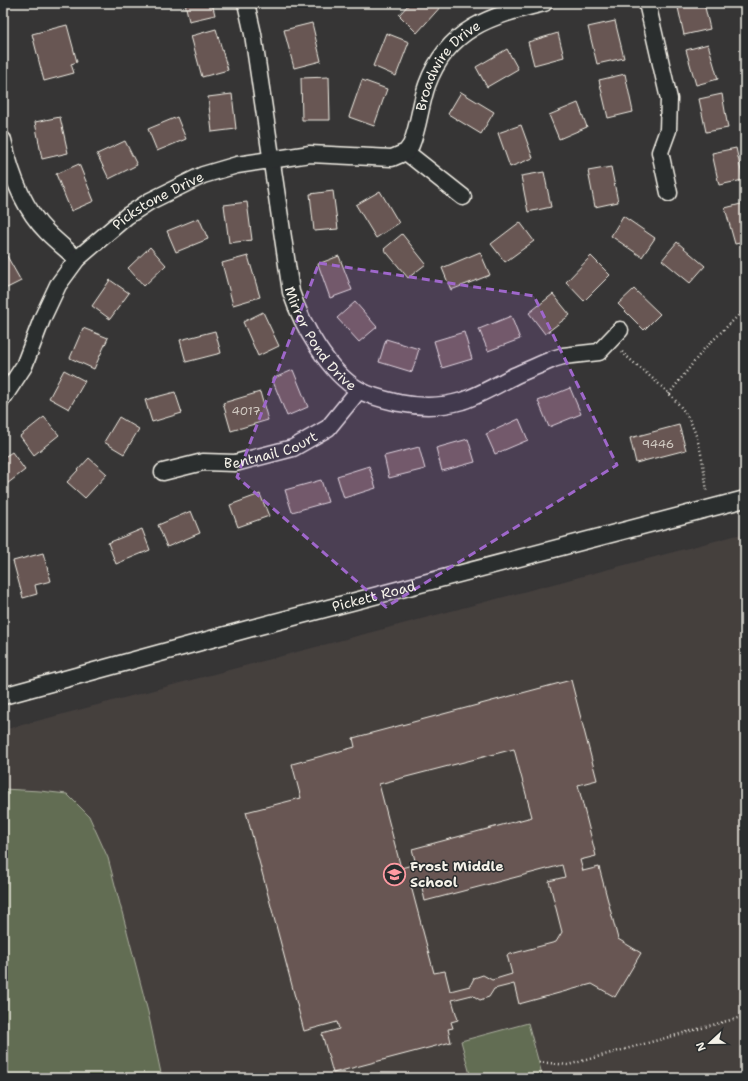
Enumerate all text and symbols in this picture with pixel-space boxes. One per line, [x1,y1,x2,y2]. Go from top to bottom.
street label: Broadwire Drive [412,16,484,113]
street label: Pickstone Drive [108,167,207,234]
street label: Mirror Pond Drive [281,284,360,395]
house number: 4017 [231,403,261,419]
street label: Bentnail Court [224,427,321,472]
house number: 9446 [642,436,674,452]
street label: Pickett Road [330,576,418,616]
place label: Frost Middle School [410,857,504,891]
school or university icon: Frost Middle School [381,861,407,887]
north arrow [690,1023,730,1063]
text: N [692,1039,710,1053]

